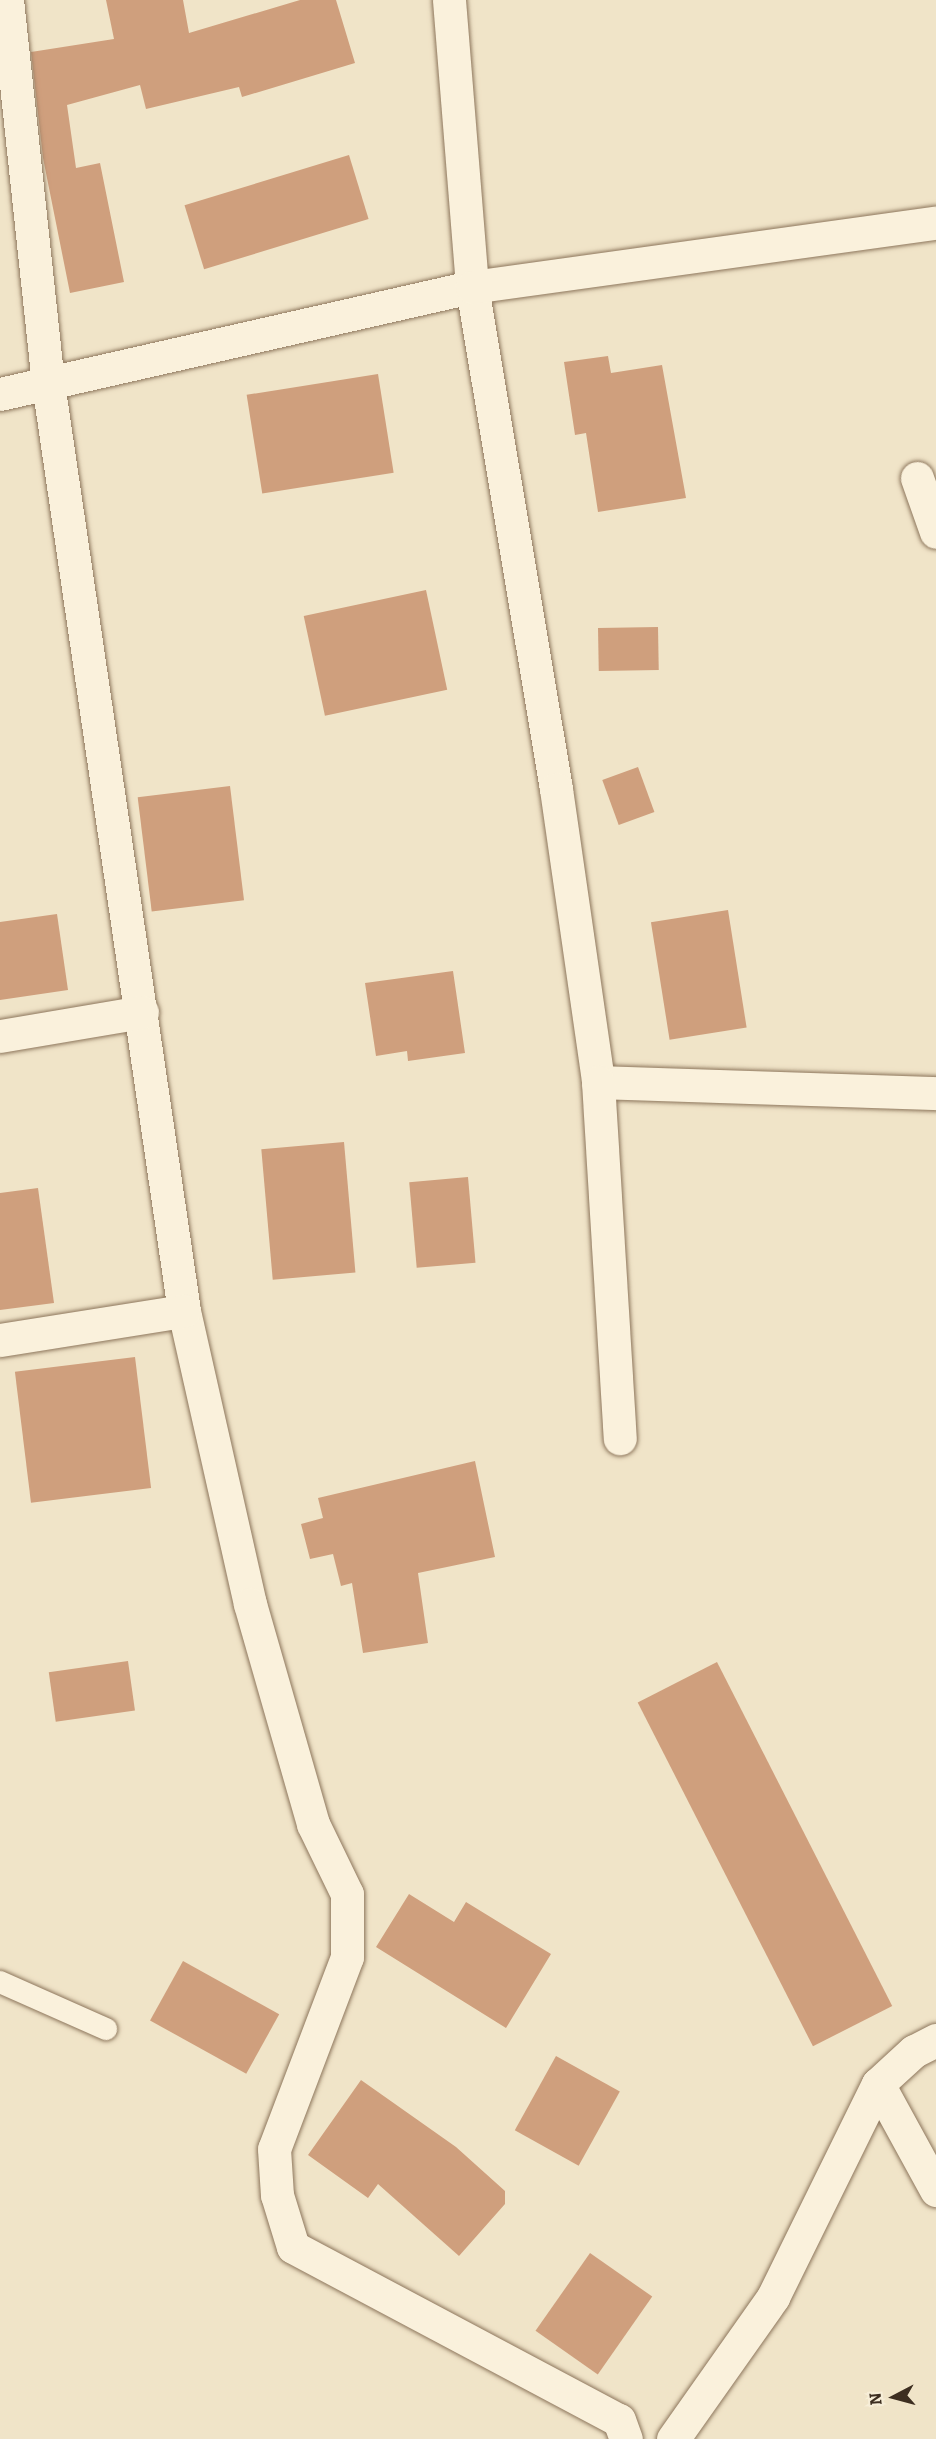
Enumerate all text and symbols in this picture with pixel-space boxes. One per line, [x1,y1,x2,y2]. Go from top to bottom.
north arrow [864,2367,924,2427]
text: N [866,2392,886,2406]

